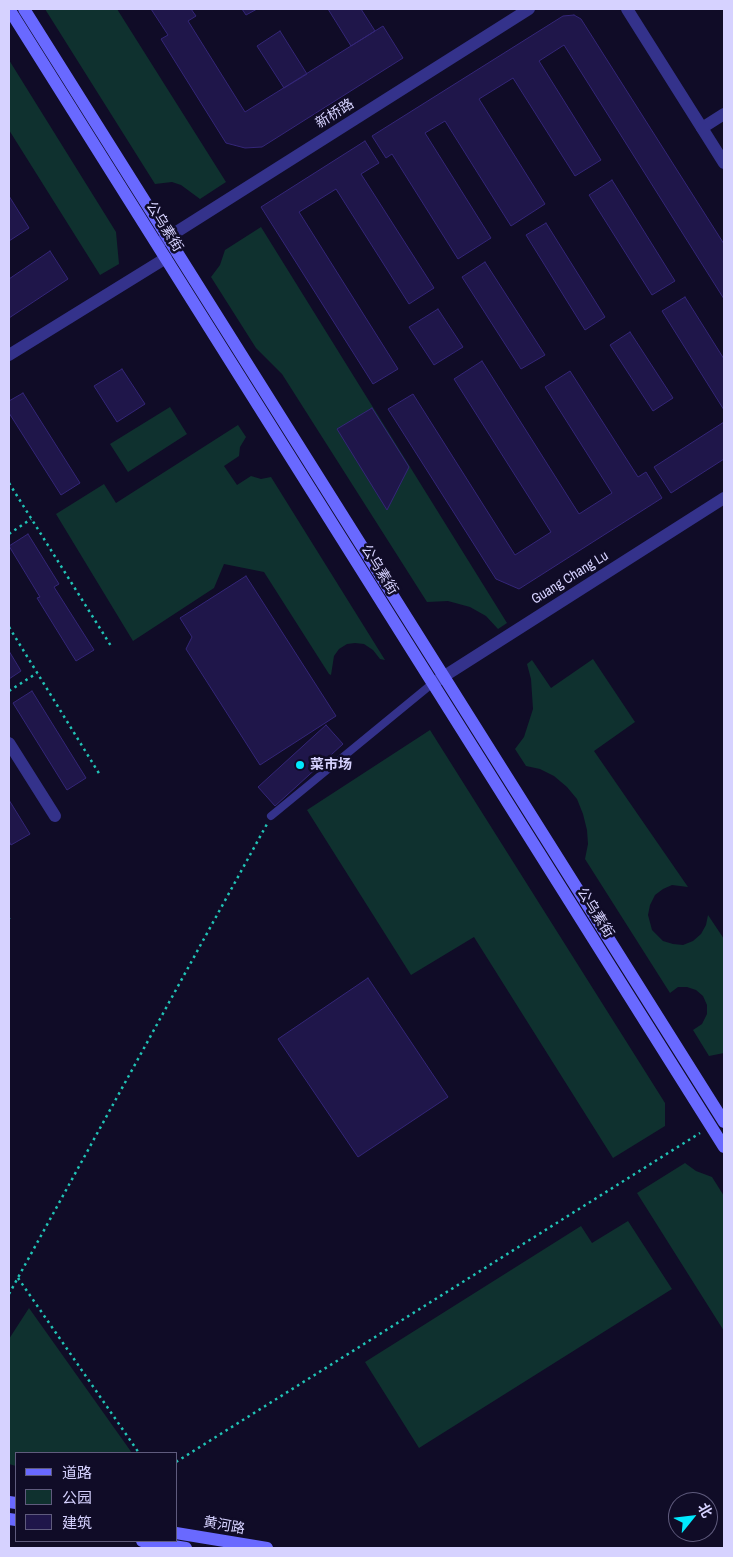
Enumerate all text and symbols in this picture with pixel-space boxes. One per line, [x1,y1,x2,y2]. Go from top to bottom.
street label: 新桥路 [313,96,357,132]
street label: 公乌素街 [142,199,186,255]
street label: 公乌素街 [357,542,401,598]
street label: Guang Chang Lu [528,548,612,608]
place label: 菜市场 [310,757,352,773]
marker: 菜市场 [294,759,306,771]
street label: 公乌素街 [573,885,617,941]
legend [15,1452,178,1542]
text: 道路 [62,1462,92,1483]
text: 公园 [62,1487,92,1508]
north arrow [668,1492,718,1542]
text: 北 [694,1500,717,1521]
text: 建筑 [62,1512,92,1533]
street label: 黄河路 [202,1514,246,1538]

